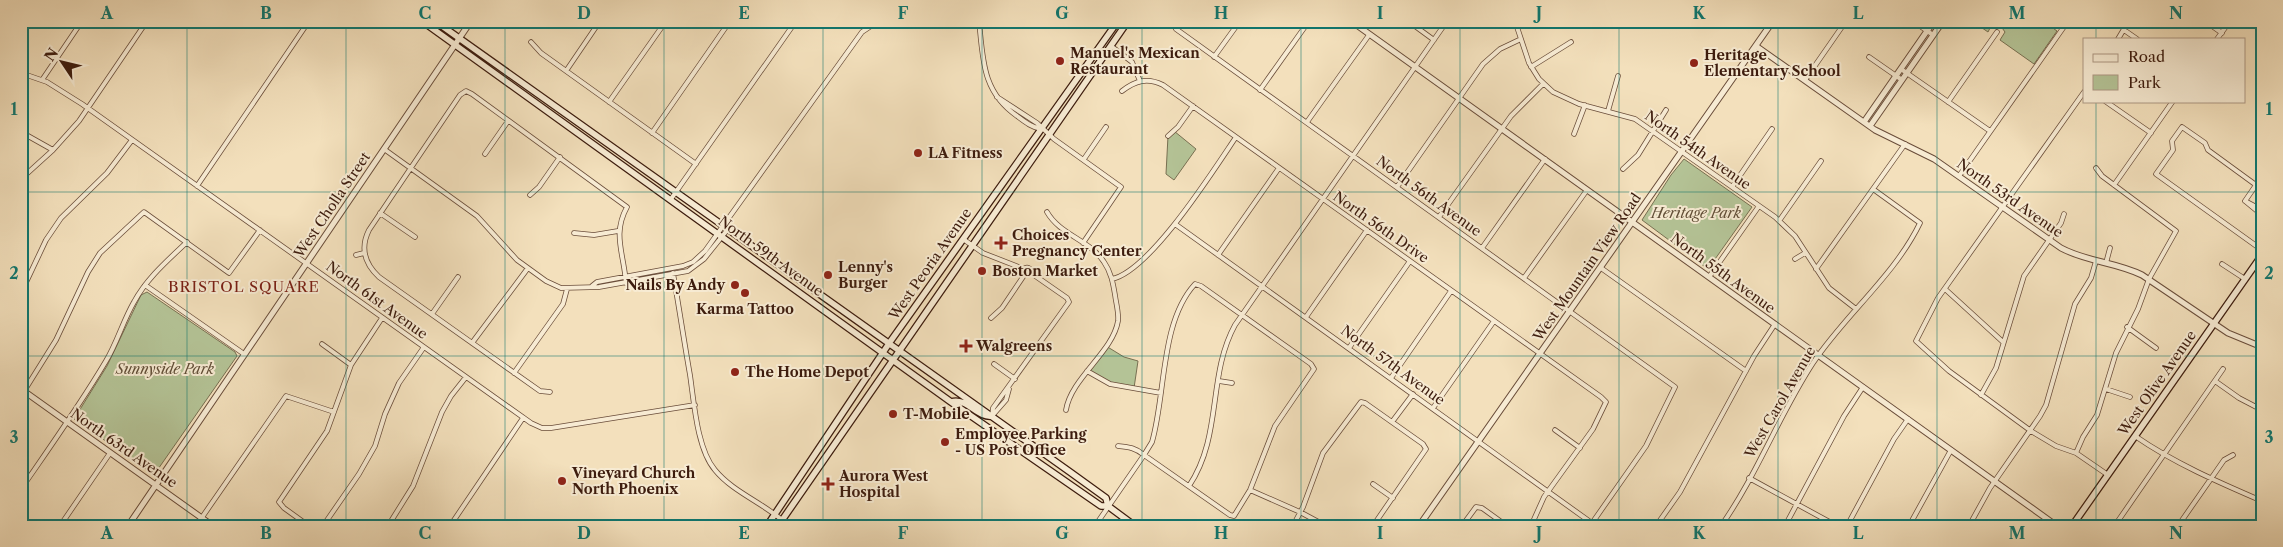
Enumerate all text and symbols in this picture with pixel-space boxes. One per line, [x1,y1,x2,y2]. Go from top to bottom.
text: A [100,3,114,23]
text: B [260,3,272,23]
text: C [419,3,431,23]
text: D [577,3,591,23]
text: E [738,3,750,23]
text: F [898,3,909,23]
text: G [1055,3,1069,23]
text: H [1214,3,1228,23]
text: I [1377,3,1384,23]
text: J [1533,3,1542,23]
text: K [1693,3,1707,23]
text: L [1852,3,1864,23]
text: M [2009,3,2026,23]
text: N [2169,3,2183,23]
north arrow [38,38,88,88]
legend [2083,38,2246,102]
text: N [40,44,62,65]
place label: Manuel's Mexican Restaurant [1070,44,1200,78]
place label: Heritage Elementary School [1704,46,1841,80]
text: Road [2128,47,2165,66]
marker: Manuel's Mexican Restaurant [1054,55,1066,67]
marker: Heritage Elementary School [1688,57,1700,69]
text: Park [2128,73,2162,92]
text: 1 [10,99,18,119]
text: 1 [2265,99,2273,119]
street label: North 54th Avenue [1641,107,1755,193]
place label: LA Fitness [928,144,1003,162]
marker: LA Fitness [912,147,924,159]
street label: West Cholla Street [289,149,374,262]
street label: North 56th Avenue [1373,152,1485,240]
street label: North 53rd Avenue [1953,155,2067,241]
street label: North 56th Drive [1330,187,1432,267]
street label: West Mountain View Road [1528,189,1645,345]
park label: Heritage Park [1650,204,1742,222]
street label: West Peoria Avenue [884,205,975,324]
street label: North 59th Avenue [715,212,827,300]
place label: Choices Pregnancy Center [1012,226,1142,260]
street label: North 55th Avenue [1667,229,1779,317]
marker: Choices Pregnancy Center [994,236,1008,250]
street label: North 61st Avenue [323,257,431,343]
place label: Lenny's Burger [838,258,893,292]
place label: Boston Market [992,262,1098,280]
text: 2 [9,263,19,283]
text: 2 [2264,263,2274,283]
marker: Boston Market [976,265,988,277]
marker: Lenny's Burger [822,269,834,281]
place label: Nails By Andy [626,276,725,294]
district label: BRISTOL SQUARE [168,277,320,296]
marker: Nails By Andy [729,279,741,291]
marker: Karma Tattoo [739,287,751,299]
place label: Karma Tattoo [696,300,794,318]
street label: North 57th Avenue [1337,321,1449,409]
street label: West Olive Avenue [2113,327,2200,440]
place label: Walgreens [975,337,1052,355]
marker: Walgreens [960,340,972,352]
street label: West Carol Avenue [1740,343,1819,462]
park label: Sunnyside Park [115,360,215,378]
place label: The Home Depot [745,363,869,381]
marker: The Home Depot [729,366,741,378]
street label: North 63rd Avenue [67,404,181,492]
place label: T-Mobile [903,405,970,423]
marker: T-Mobile [887,408,899,420]
place label: Employee Parking - US Post Office [955,425,1088,459]
text: 3 [9,427,19,447]
text: 3 [2264,427,2274,447]
marker: Employee Parking - US Post Office [939,436,951,448]
place label: Vineyard Church North Phoenix [571,464,696,498]
place label: Aurora West Hospital [838,467,928,501]
marker: Vineyard Church North Phoenix [556,475,568,487]
marker: Aurora West Hospital [821,477,835,491]
text: A [100,523,114,543]
text: B [260,523,272,543]
text: C [419,523,431,543]
text: D [577,523,591,543]
text: E [738,523,750,543]
text: F [898,523,909,543]
text: G [1055,523,1069,543]
text: H [1214,523,1228,543]
text: I [1377,523,1384,543]
text: J [1533,523,1542,543]
text: K [1693,523,1707,543]
text: L [1852,523,1864,543]
text: M [2009,523,2026,543]
text: N [2169,523,2183,543]

